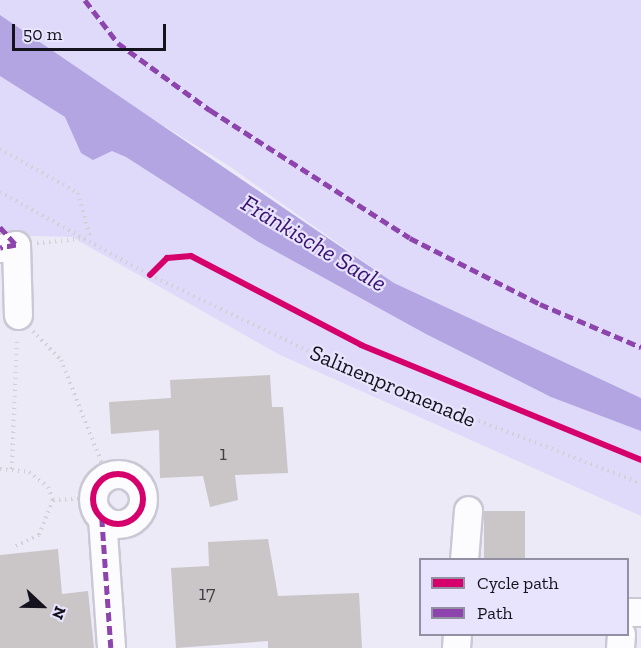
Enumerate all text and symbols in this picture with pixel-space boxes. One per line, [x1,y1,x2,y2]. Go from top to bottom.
scale bar [15,12,170,50]
text: 50 m [23,23,62,45]
water label: Fränkische Saale [236,188,392,298]
street label: Salinenpromenade [306,339,480,433]
house number: 1 [219,441,227,465]
legend [419,558,629,636]
text: Cycle path [477,572,559,594]
north arrow [12,576,72,636]
house number: 17 [199,581,215,605]
text: Path [477,602,513,624]
text: N [48,604,70,622]

